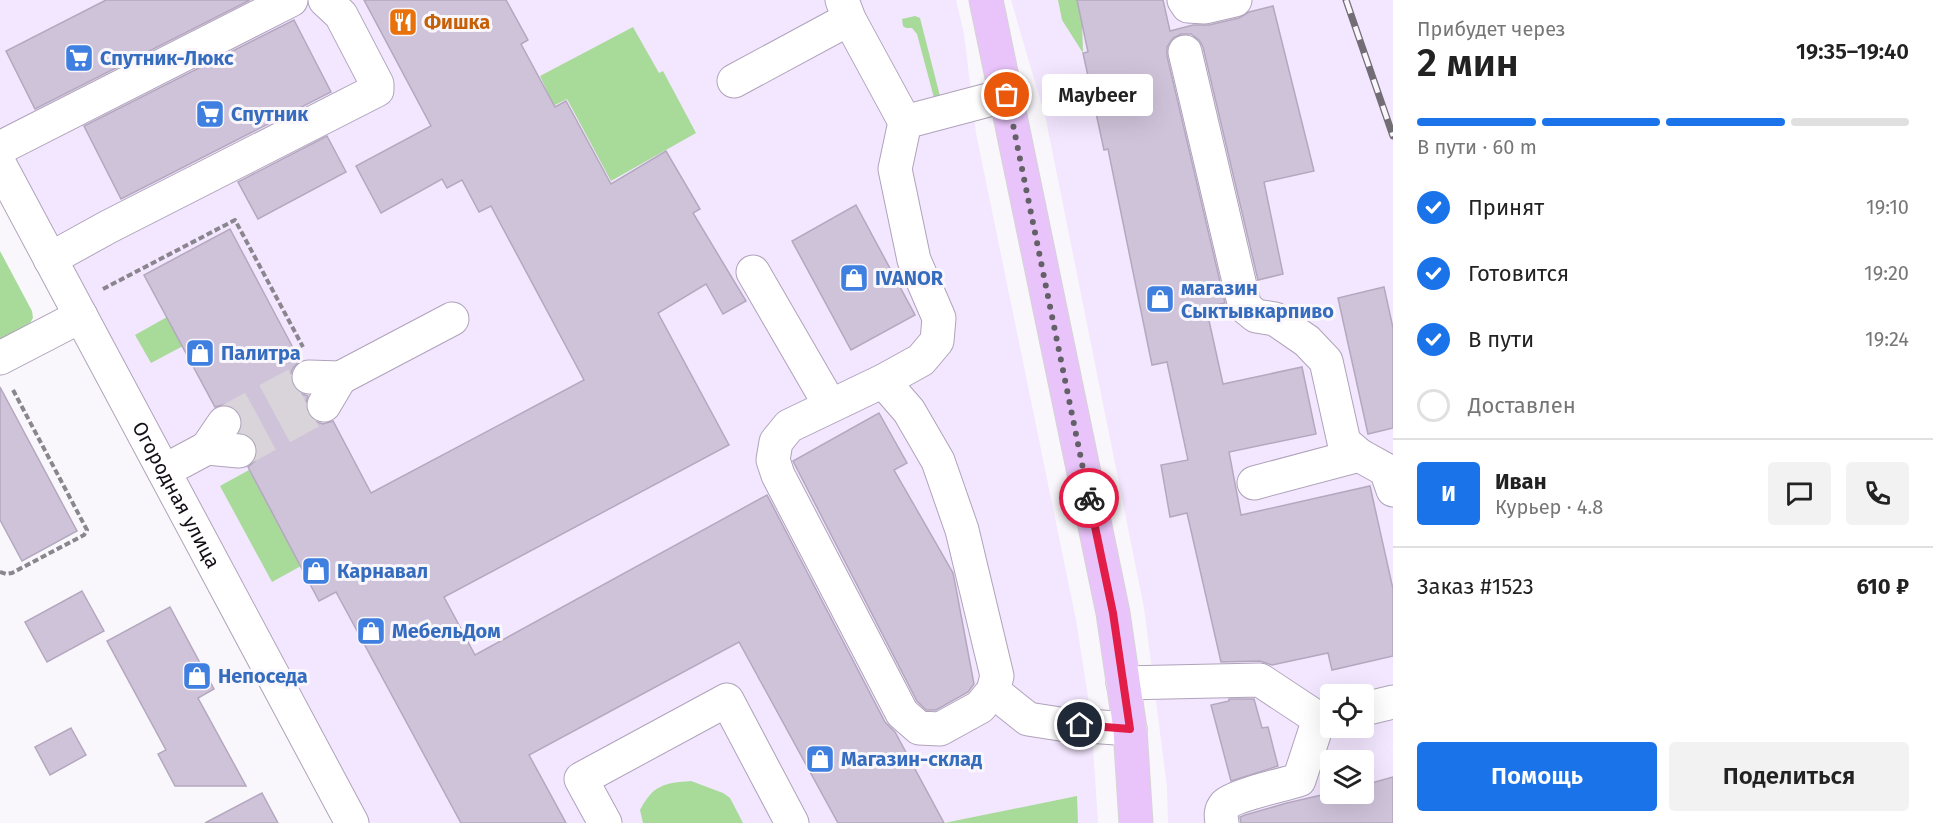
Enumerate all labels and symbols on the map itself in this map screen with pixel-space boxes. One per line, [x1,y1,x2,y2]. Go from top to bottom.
restaurant icon: Фишка [387,6,419,38]
place label: Фишка [424,10,490,34]
supermarket icon: Спутник-Люкс [63,42,95,74]
place label: Спутник-Люкс [100,46,234,70]
pin [981,69,1032,120]
callout: Maybeer [1043,74,1154,116]
supermarket icon: Спутник [194,98,226,130]
place label: Спутник [231,102,309,126]
shop icon: IVANOR [838,262,870,294]
place label: IVANOR [875,266,944,290]
place label: магазин Сыктывкарпиво [1181,276,1334,323]
shop icon: магазин Сыктывкарпиво [1144,283,1176,315]
shop icon: Палитра [184,337,216,369]
place label: Палитра [221,341,301,365]
street label: Огородная улица [127,417,225,572]
courier [1059,468,1119,528]
shop icon: Карнавал [300,555,332,587]
place label: Карнавал [337,559,428,583]
shop icon: МебельДом [355,615,387,647]
place label: МебельДом [392,619,501,643]
shop icon: Непоседа [181,660,213,692]
place label: Непоседа [218,664,308,688]
pin [1054,699,1105,750]
shop icon: Магазин-склад [804,743,836,775]
place label: Магазин-склад [841,747,982,771]

